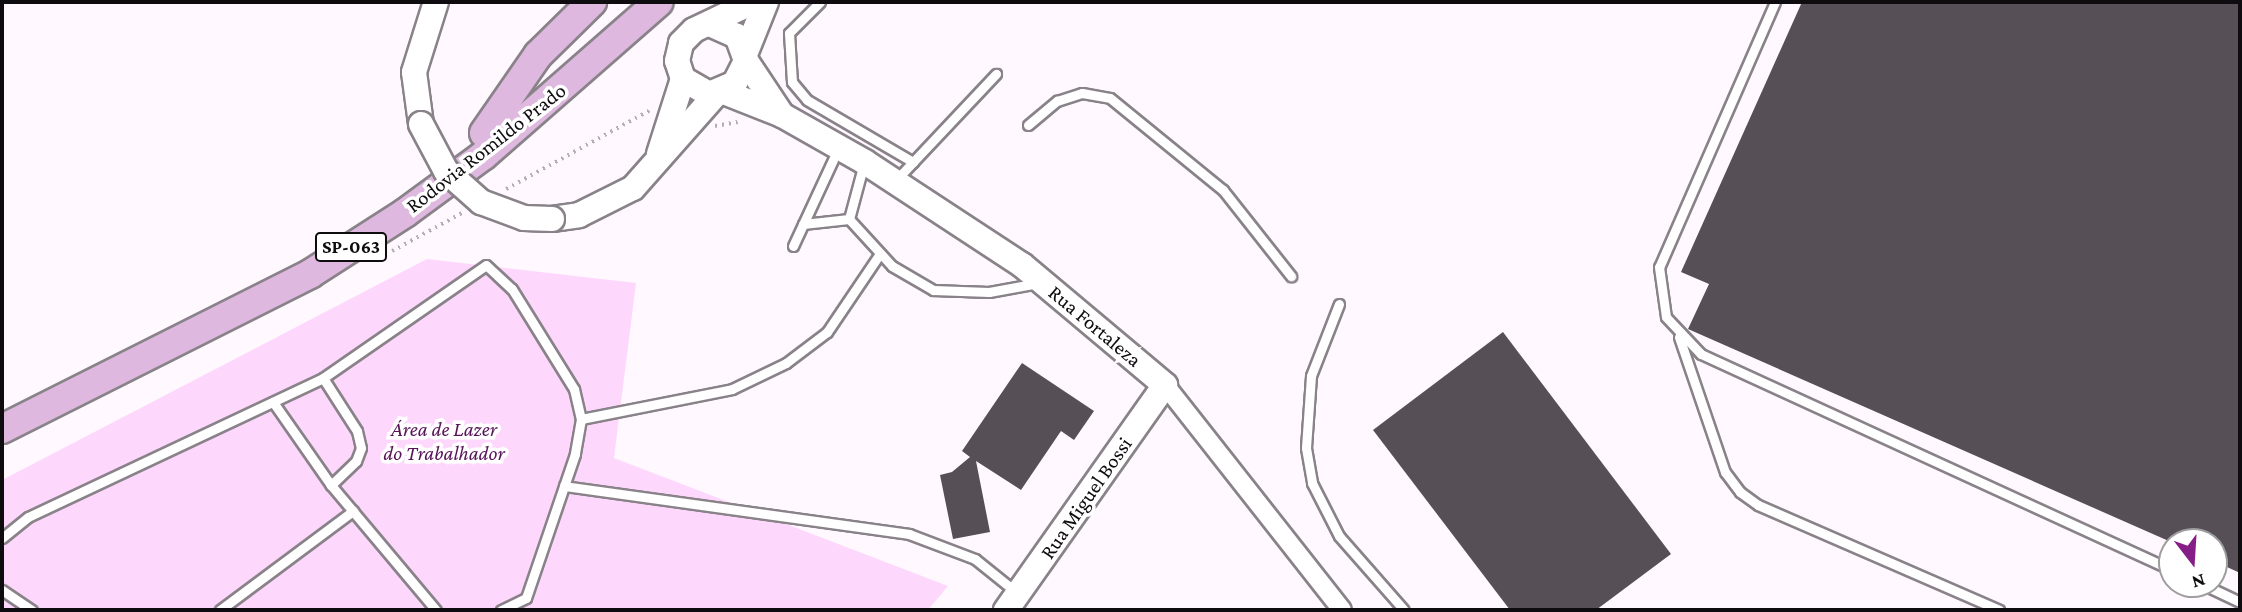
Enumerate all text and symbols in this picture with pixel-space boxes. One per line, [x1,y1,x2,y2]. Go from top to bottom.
street label: Rodovia Romildo Prado [401,78,571,218]
road number: SP-063 [314,232,388,262]
street label: Rua Fortaleza [1043,280,1147,372]
park label: Área de Lazer do Trabalhador [383,416,505,466]
street label: Rua Miguel Bossi [1035,432,1137,564]
north arrow [2158,528,2228,598]
text: N [2189,570,2208,594]

